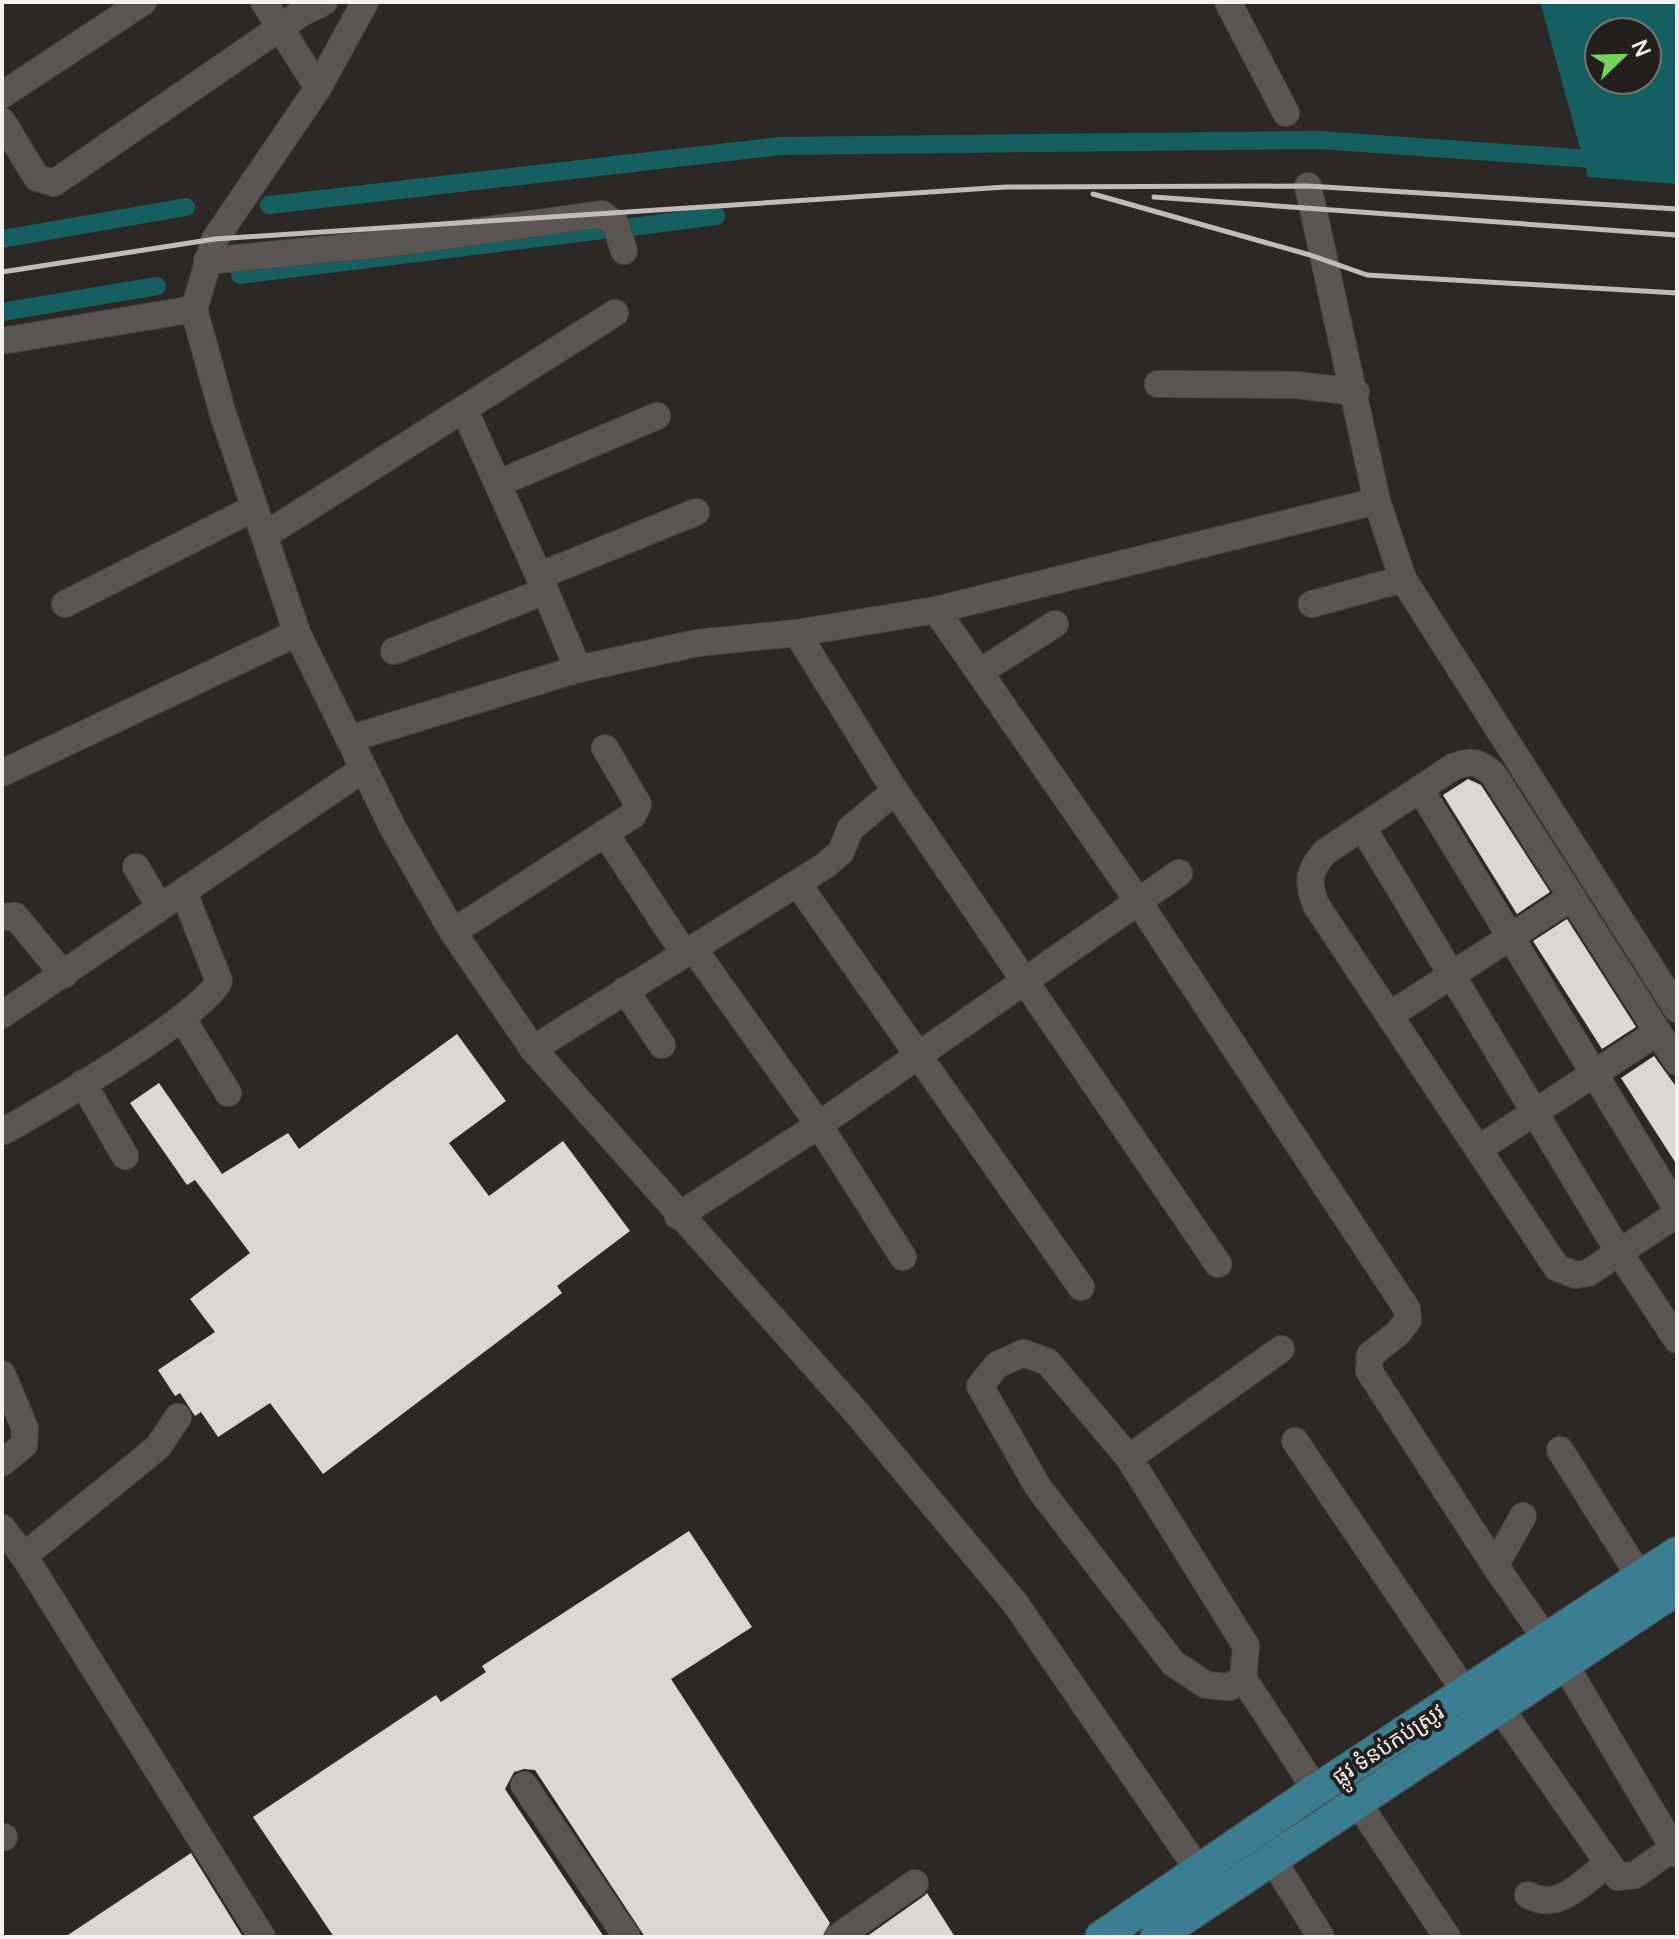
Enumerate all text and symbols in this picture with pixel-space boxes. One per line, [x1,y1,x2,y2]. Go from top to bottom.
north arrow [1583,16,1663,96]
text: N [1625,35,1658,61]
street label: ផ្លូវ ទំនប់កប់ស្រូវ [1326,1696,1453,1796]

